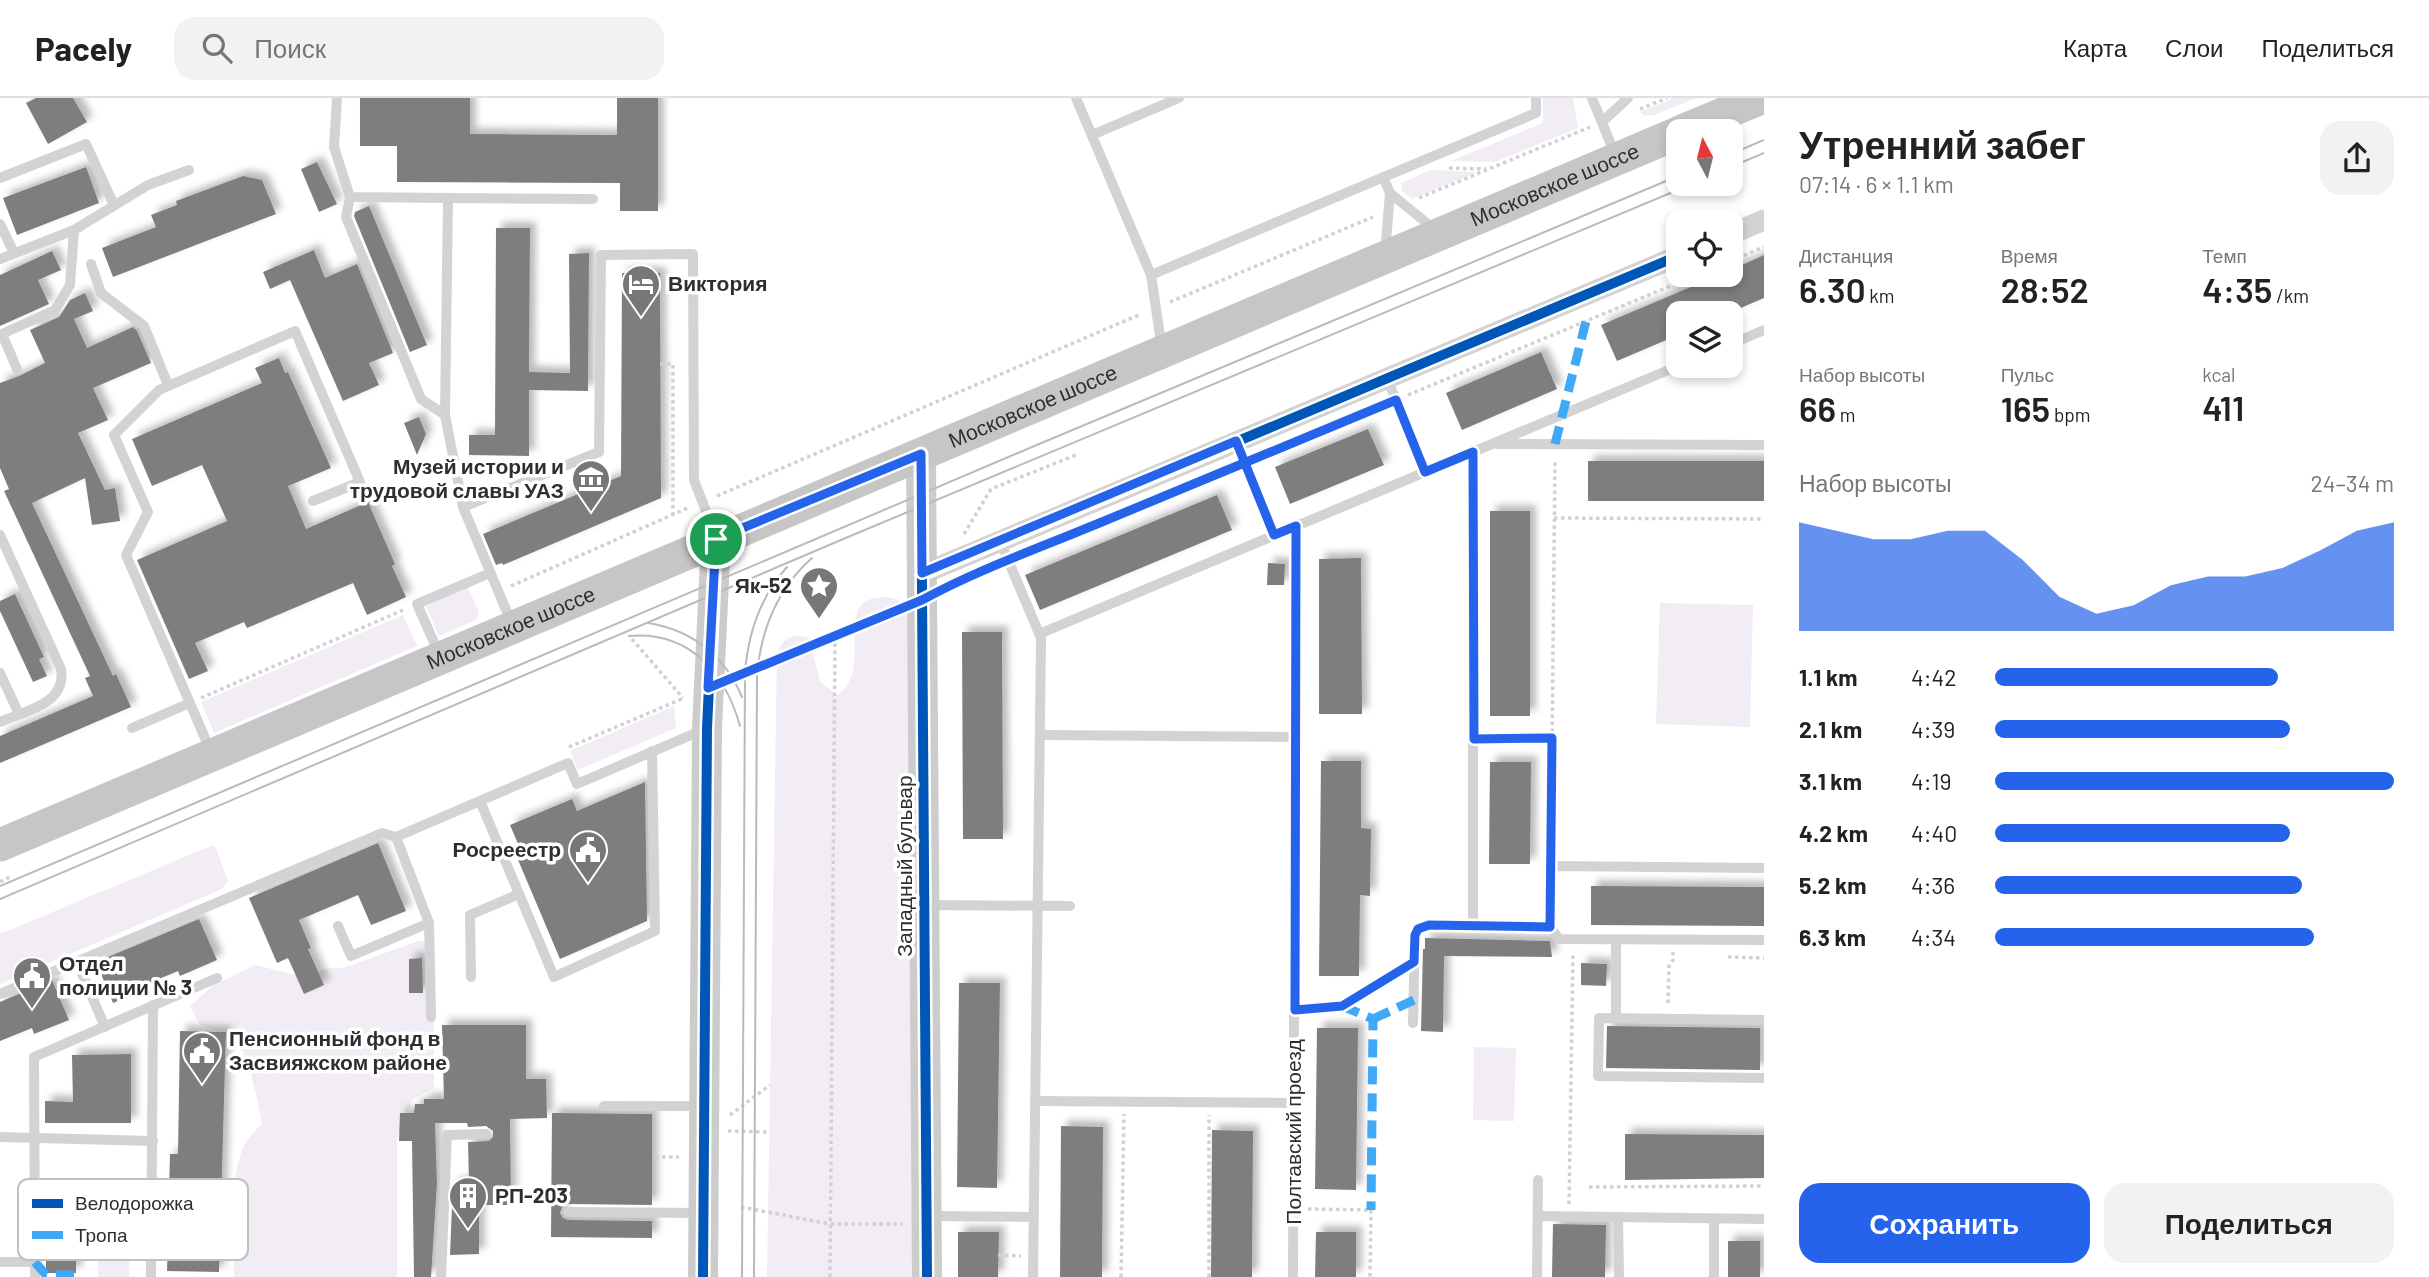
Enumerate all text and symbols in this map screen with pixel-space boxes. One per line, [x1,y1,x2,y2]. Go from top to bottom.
search box [174,17,664,80]
text: Pacely [35,28,132,68]
icon: search [198,29,236,67]
text: Поиск [254,32,326,63]
text: Карта [2063,33,2127,62]
text: Слои [2165,33,2223,62]
text: Поделиться [2261,33,2394,62]
north arrow [1666,119,1743,196]
map controls [1666,119,1743,378]
text: Утренний забег [1799,121,2086,167]
button: share [2320,121,2394,195]
street label: Московское шоссе [1466,137,1642,231]
text: 07:14 · 6 × 1.1 km [1799,170,1954,198]
button: locate [1666,210,1743,287]
text: Дистанция [1799,244,1893,267]
text: Время [2001,244,2058,267]
text: Темп [2202,244,2247,267]
hotel icon: Виктория [620,263,662,318]
text: 6.30 [1799,268,1866,310]
text: 28:52 [2001,268,2089,310]
text: 4:35 [2202,268,2272,310]
place label: Виктория [668,270,767,295]
text: km [1866,284,1895,307]
text: /km [2272,284,2309,307]
button: layers [1666,301,1743,378]
street label: Московское шоссе [944,359,1120,452]
text: Набор высоты [1799,363,1925,386]
text: Пульс [2001,363,2054,386]
text: kcal [2202,363,2235,386]
text: 411 [2202,386,2244,428]
text: 66 [1799,387,1836,429]
text: 165 [2001,387,2050,429]
text: m [1836,403,1856,426]
text: bpm [2050,403,2090,426]
place label: Музей истории и трудовой славы УАЗ [350,453,564,502]
museum icon: Музей истории и трудовой славы УАЗ [570,458,612,513]
text: Набор высоты [1799,469,1952,497]
text: 24–34 m [2311,469,2394,497]
pin [686,509,746,569]
icon: arrive [697,520,735,558]
place icon: Як-52 [798,565,840,620]
place label: Як-52 [735,572,792,597]
street label: Московское шоссе [422,580,598,674]
text: 1.1 km [1799,663,1858,691]
text: 4:42 [1911,663,1956,691]
text: 2.1 km [1799,715,1862,743]
text: 4:39 [1911,715,1955,743]
text: 3.1 km [1799,767,1862,795]
text: 4:19 [1911,767,1952,795]
street label: Западный бульвар [891,775,916,957]
text: 4.2 km [1799,819,1868,847]
text: 4:40 [1911,819,1957,847]
public building icon: Росреестр [567,829,609,884]
place label: Росреестр [453,836,561,861]
text: 5.2 km [1799,871,1867,899]
text: 4:36 [1911,871,1955,899]
text: 6.3 km [1799,923,1866,951]
text: 4:34 [1911,923,1956,951]
place label: Отдел полиции № 3 [59,950,192,999]
public building icon: Отдел полиции № 3 [11,955,53,1010]
place label: Пенсионный фонд в Засвияжском районе [229,1025,447,1074]
public building icon: Пенсионный фонд в Засвияжском районе [181,1030,223,1085]
street label: Полтавский проезд [1280,1039,1305,1225]
building icon: РП-203 [447,1175,489,1230]
legend [18,1179,248,1260]
place label: РП-203 [495,1182,568,1207]
button: Сохранить [1799,1183,2090,1263]
button: Поделиться [2104,1183,2394,1263]
text: Велодорожка [75,1191,194,1214]
text: Тропа [75,1223,128,1246]

